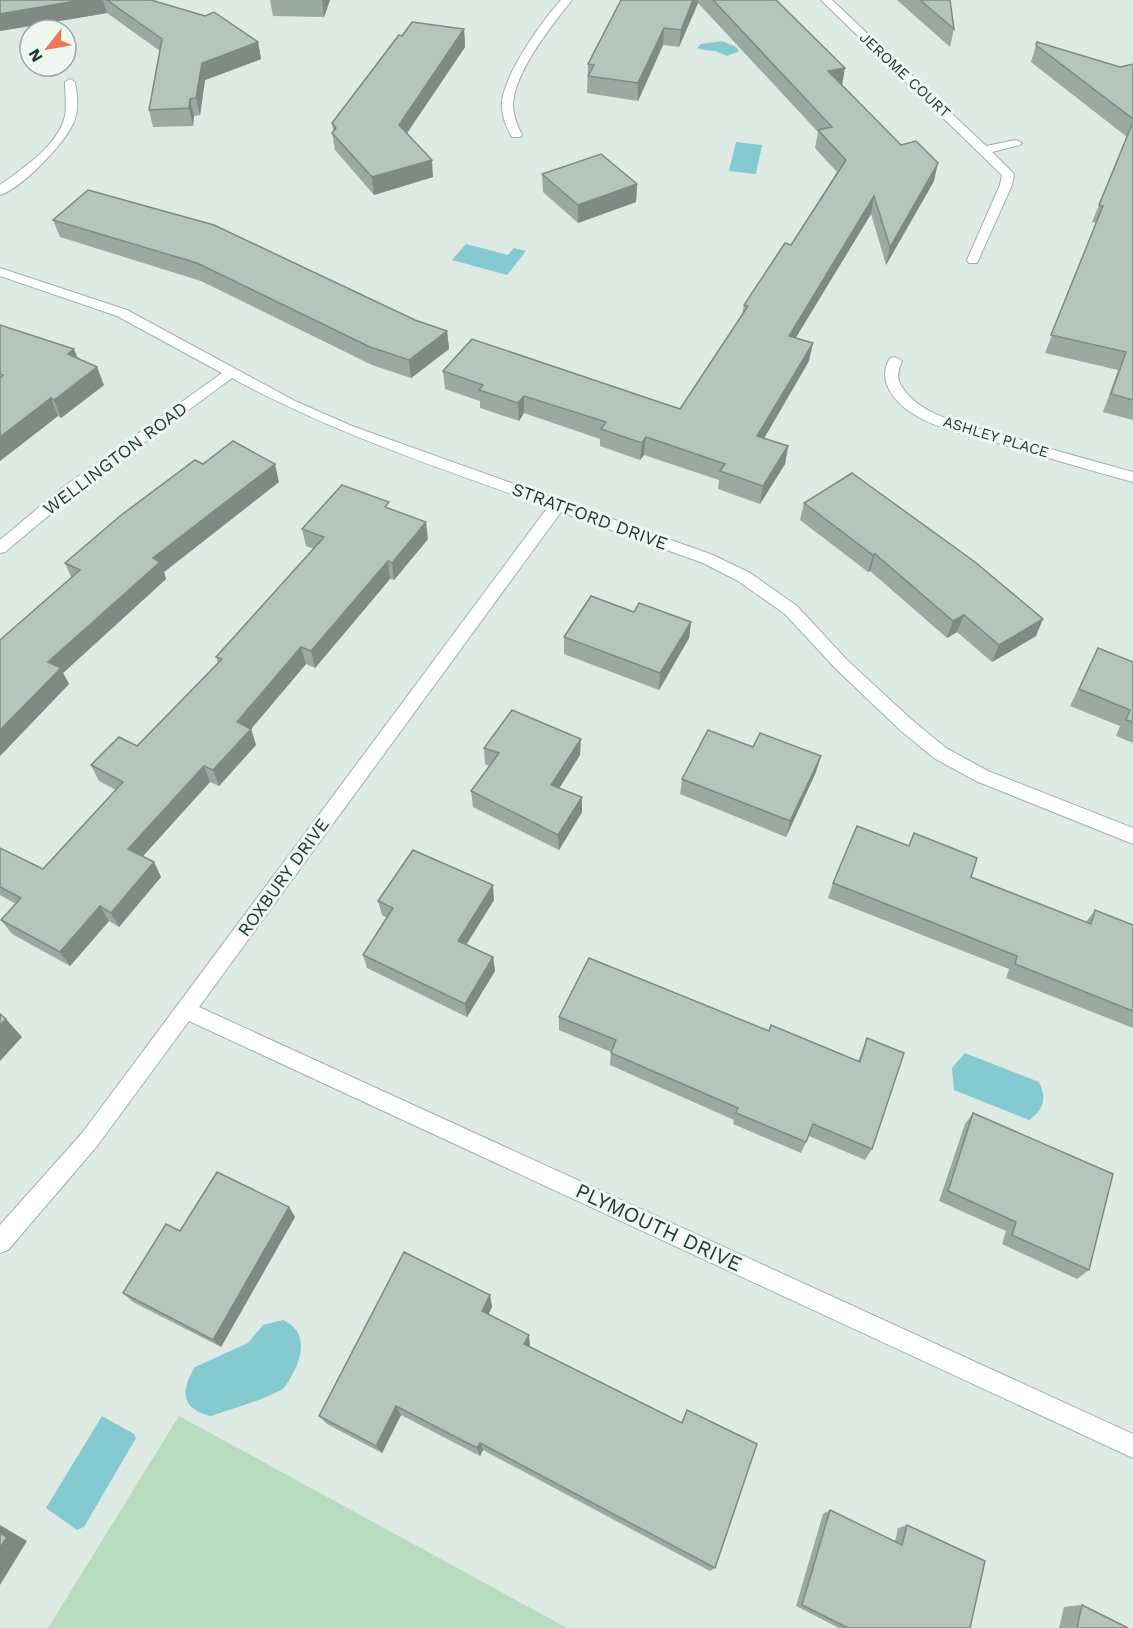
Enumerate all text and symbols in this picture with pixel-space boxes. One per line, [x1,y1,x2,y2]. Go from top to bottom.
north arrow [18,18,78,78]
street label: JEROME COURT [856,28,954,122]
text: N [24,45,47,65]
street label: WELLINGTON ROAD [39,397,191,519]
street label: ASHLEY PLACE [941,412,1051,462]
street label: STRATFORD DRIVE [509,478,671,554]
street label: ROXBURY DRIVE [233,814,333,940]
street label: PLYMOUTH DRIVE [572,1177,746,1277]

